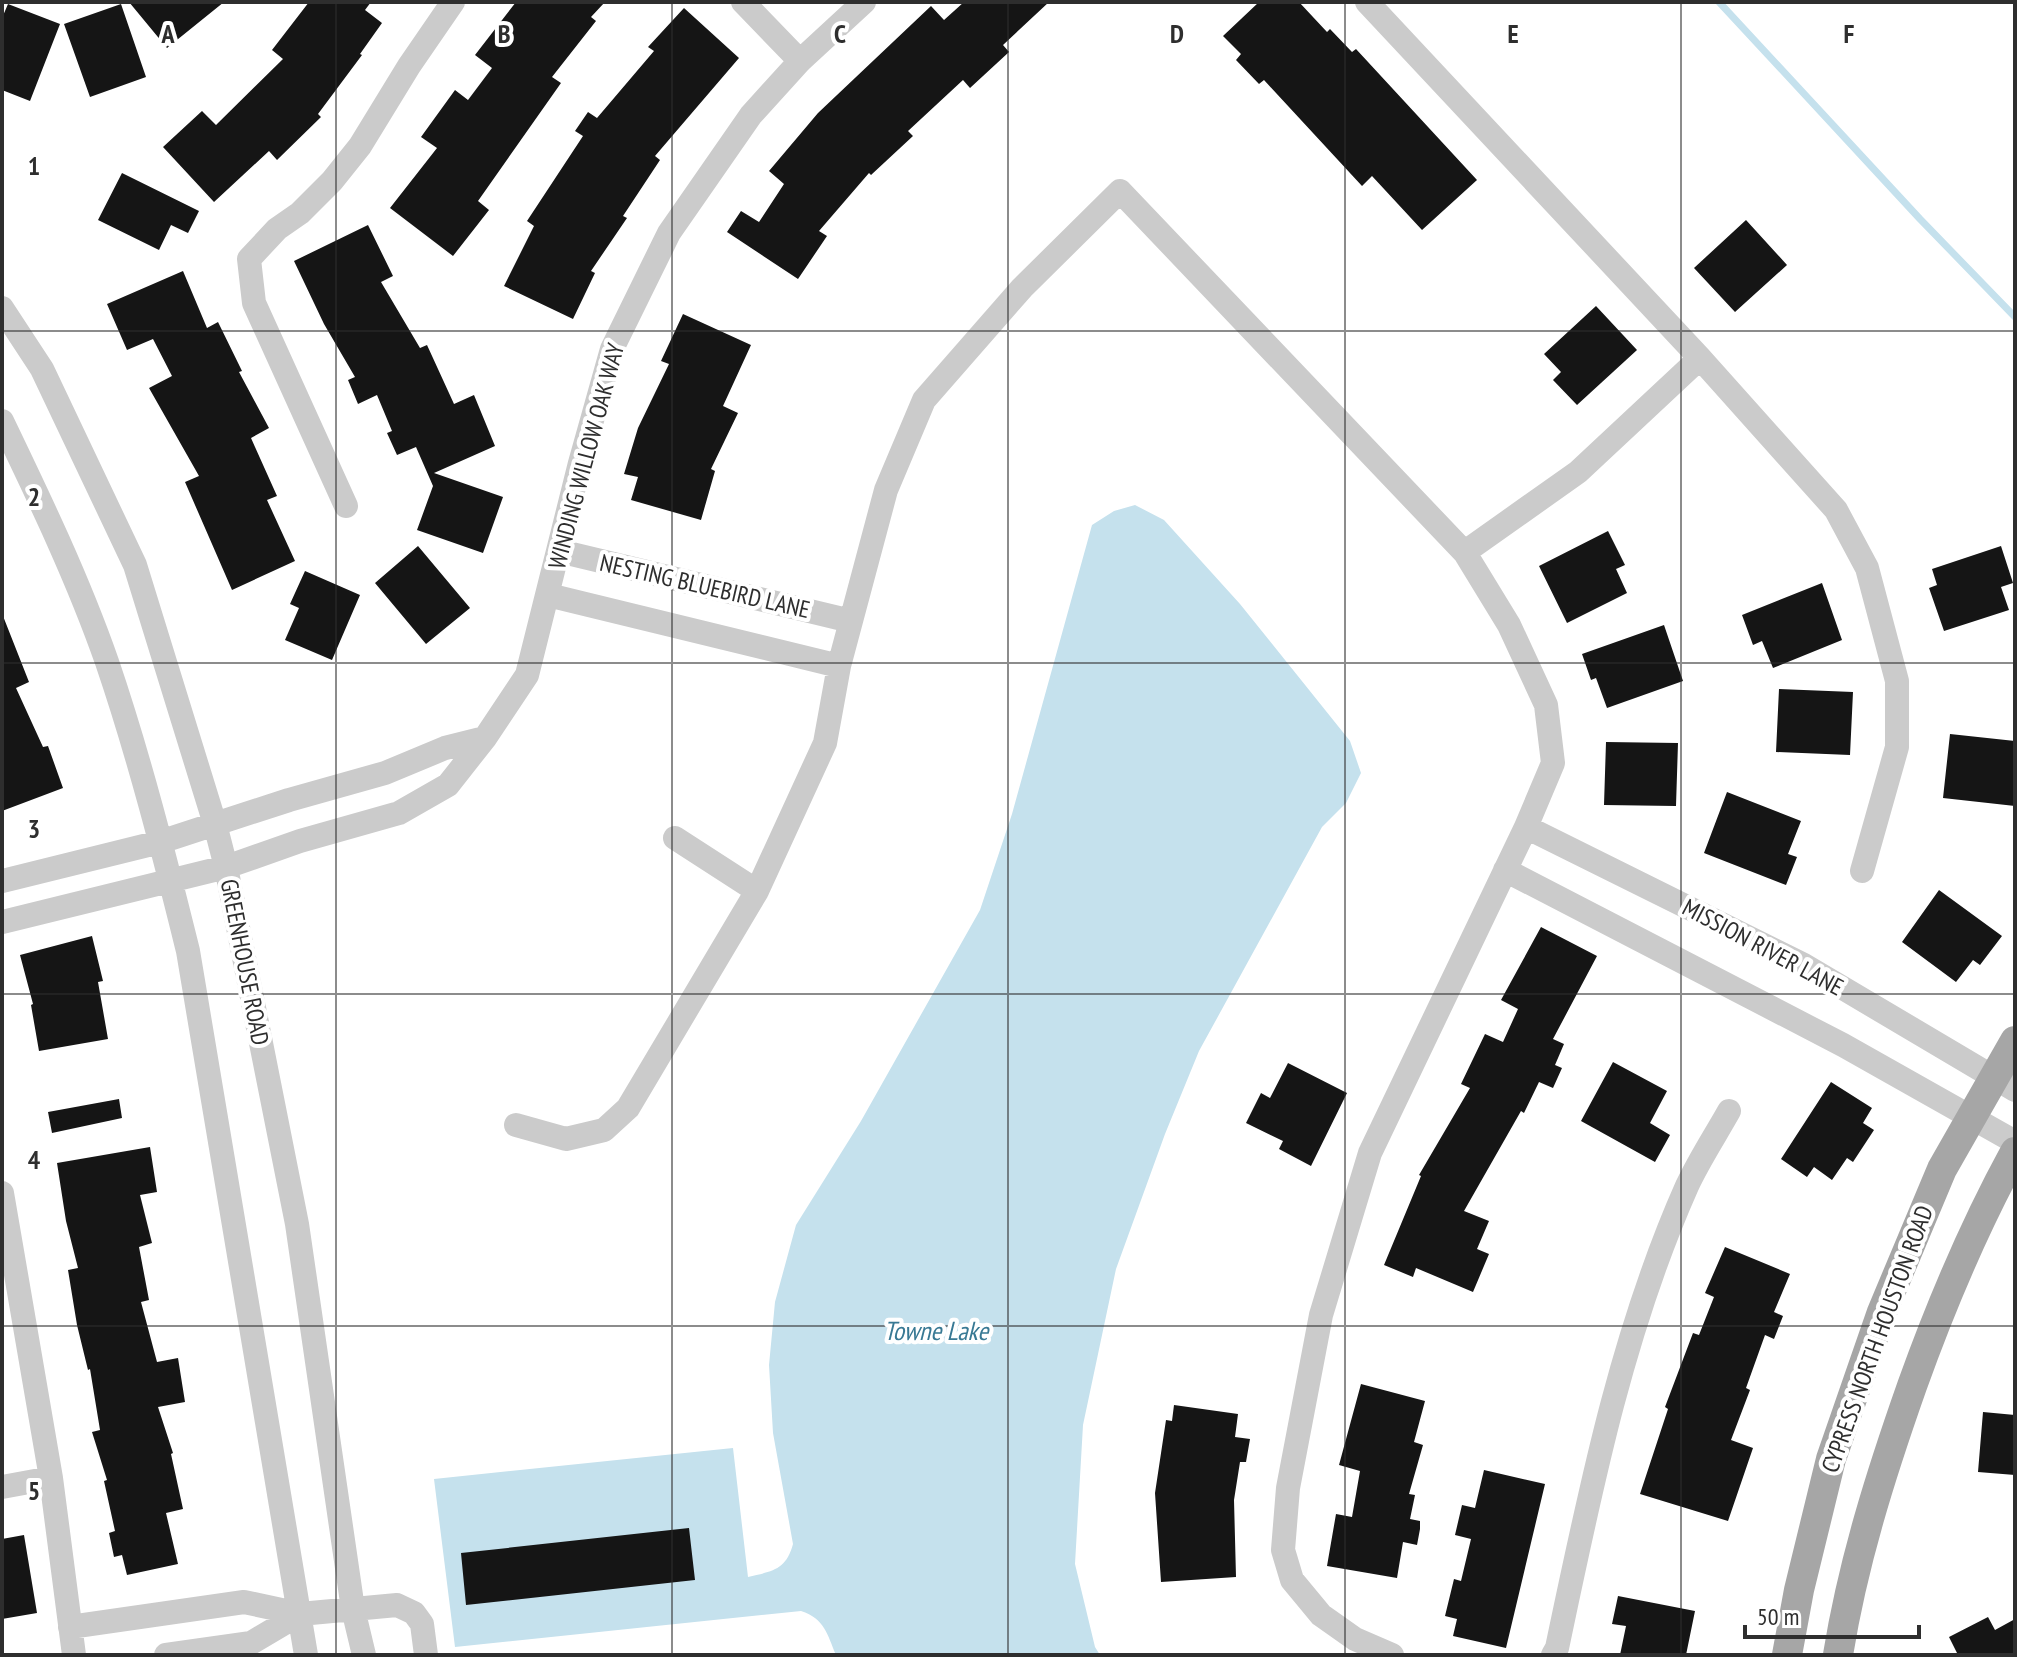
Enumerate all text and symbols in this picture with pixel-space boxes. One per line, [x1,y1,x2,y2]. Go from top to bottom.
text: A [160,17,175,50]
text: B [498,17,511,50]
text: C [834,17,846,50]
text: D [1170,17,1184,50]
text: E [1507,17,1519,50]
text: F [1844,17,1855,50]
text: 1 [28,149,40,182]
street label: WINDING WILLOW OAK WAY [541,340,631,572]
text: 2 [28,480,40,513]
street label: NESTING BLUEBIRD LANE [597,547,813,625]
text: 3 [28,812,40,845]
street label: GREENHOUSE ROAD [214,876,276,1048]
street label: MISSION RIVER LANE [1677,892,1849,1002]
text: 4 [28,1143,41,1176]
street label: CYPRESS NORTH HOUSTON ROAD [1814,1201,1940,1477]
water label: Towne Lake [884,1314,990,1347]
text: 5 [28,1474,40,1507]
scale bar [1745,1589,1919,1639]
text: 50 m [1757,1601,1799,1632]

